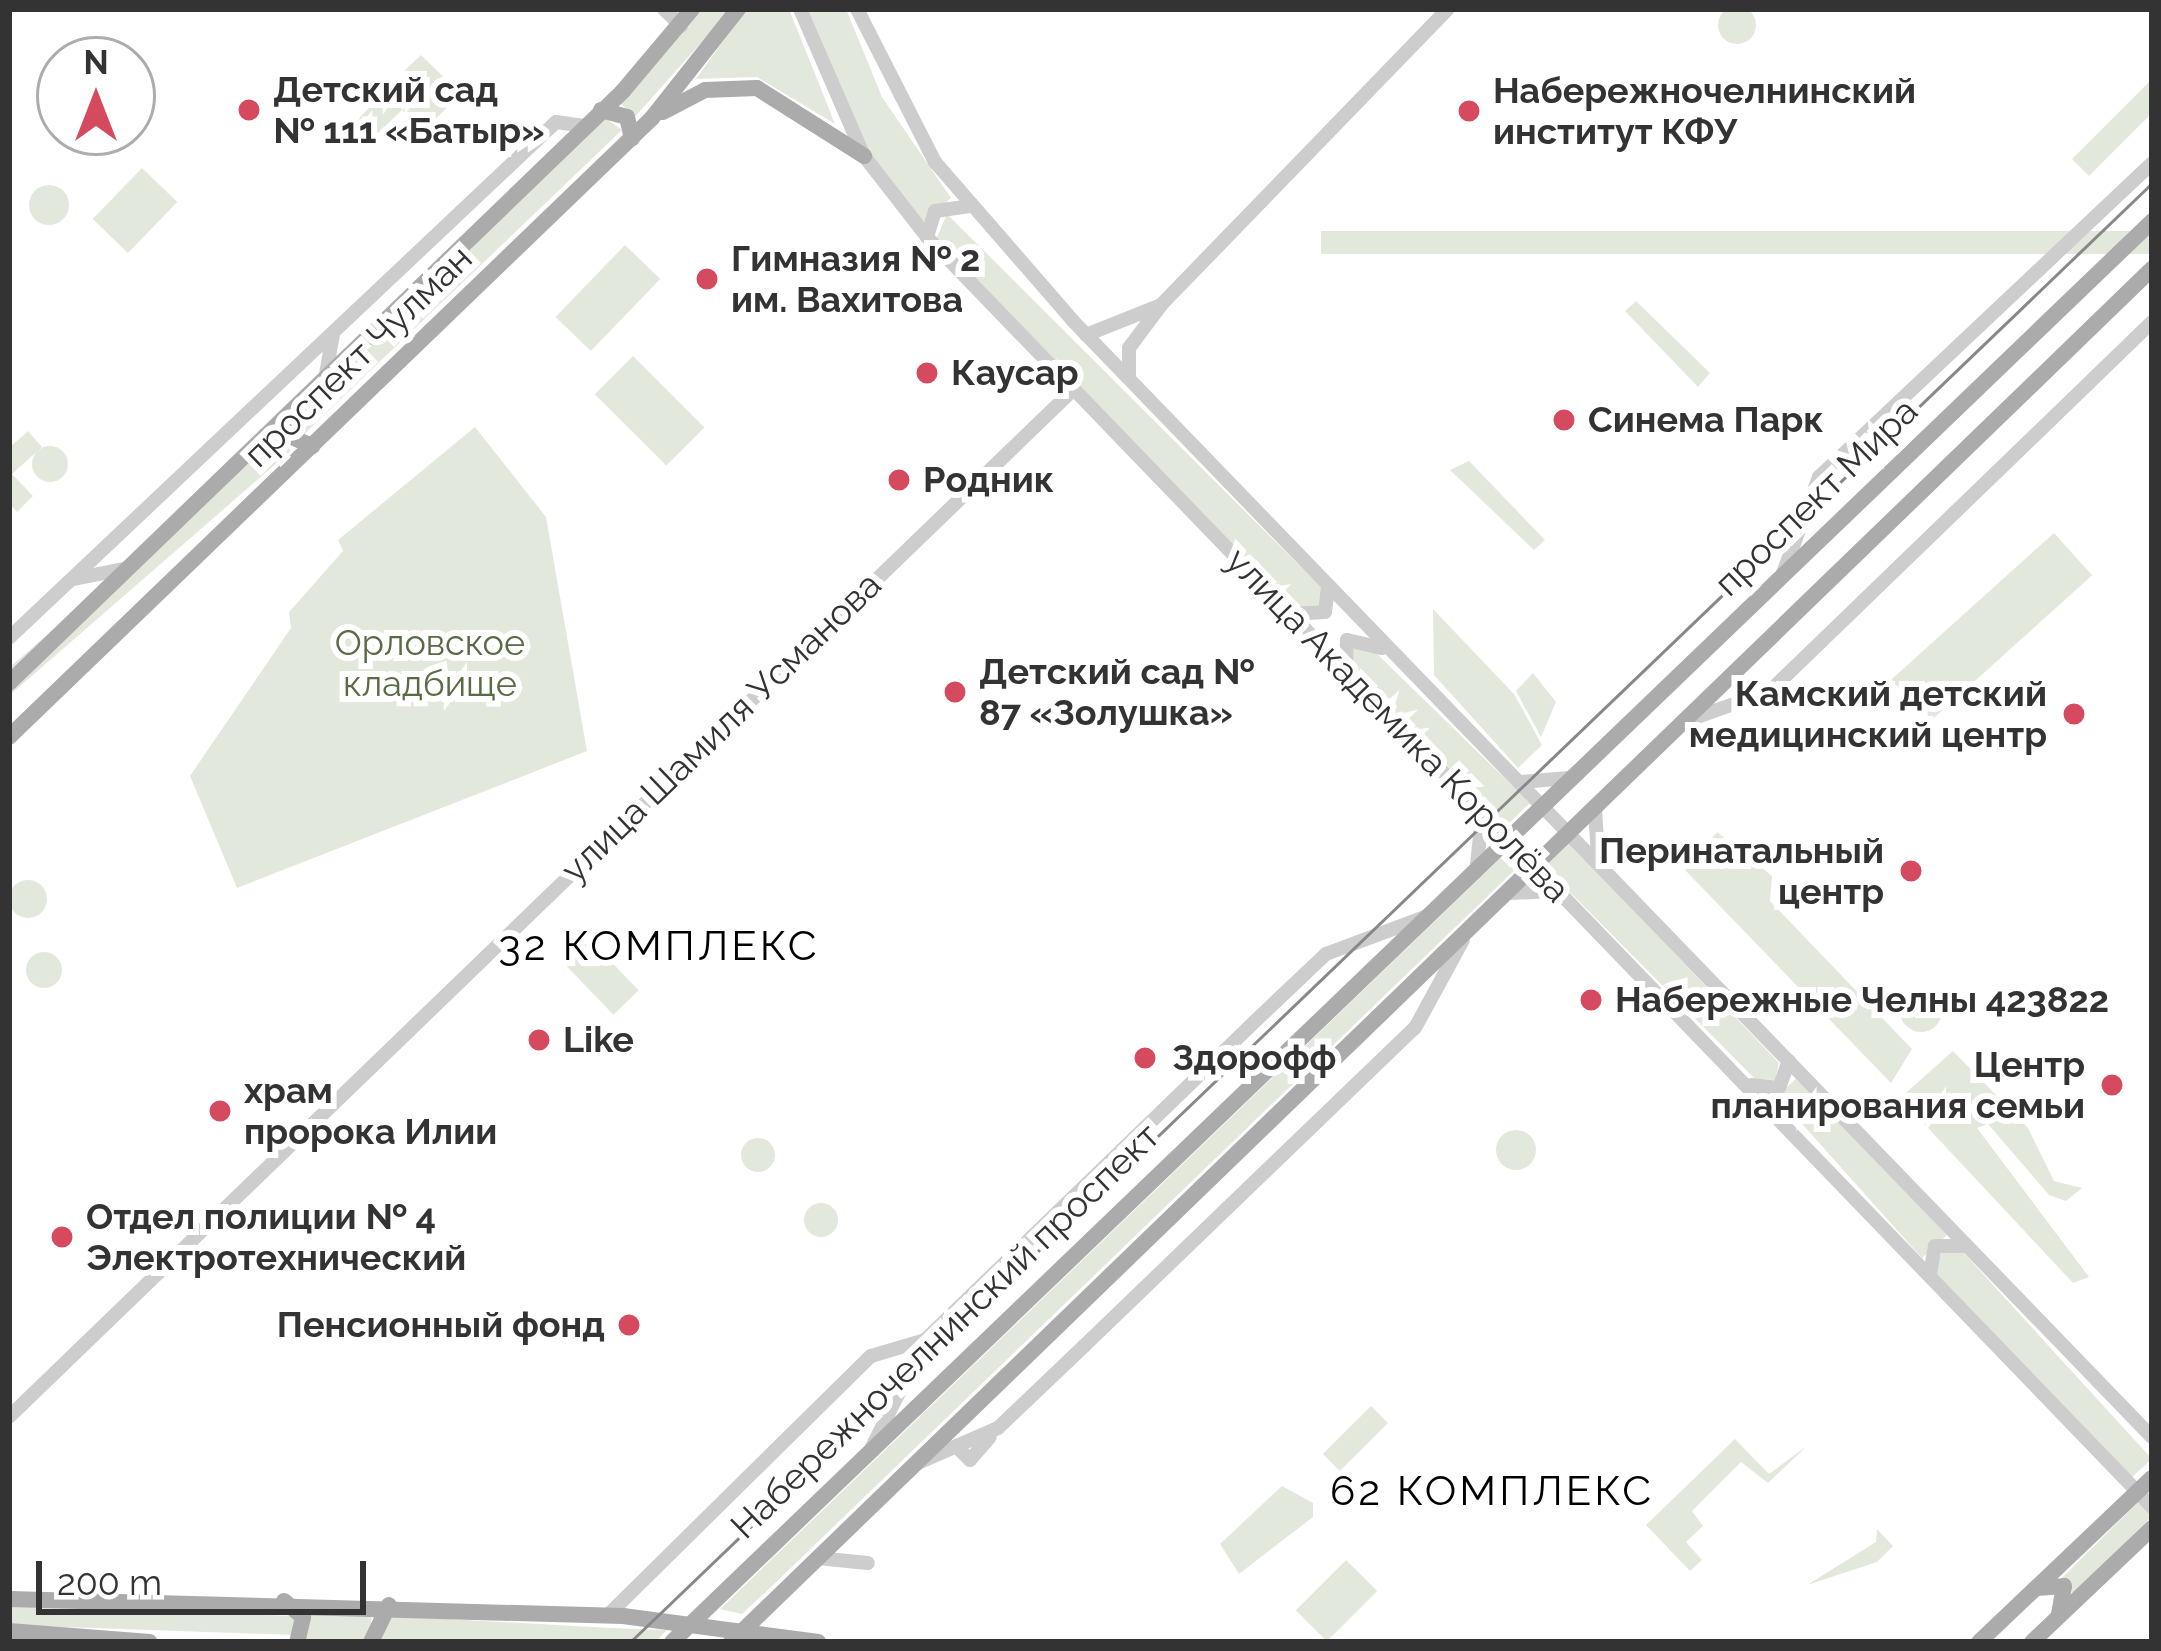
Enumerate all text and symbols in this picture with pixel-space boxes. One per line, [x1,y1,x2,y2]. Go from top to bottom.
north arrow [36,36,156,156]
text: N [83,43,109,82]
place label: Детский сад № 111 «Батыр» [273,67,545,152]
place label: Набережночелнинский институт КФУ [1493,68,1916,153]
marker: Детский сад № 111 «Батыр» [236,97,262,123]
marker: Набережночелнинский институт КФУ [1456,98,1482,124]
street label: проспект Чулман [235,236,481,476]
place label: Гимназия № 2 им. Вахитова [731,236,980,321]
marker: Гимназия № 2 им. Вахитова [694,266,720,292]
place label: Каусар [951,351,1079,395]
marker: Каусар [914,360,940,386]
street label: проспект Мира [1706,389,1926,605]
place label: Синема Парк [1588,398,1824,442]
marker: Синема Парк [1551,407,1577,433]
place label: Родник [923,458,1054,502]
marker: Родник [886,467,912,493]
street label: улица Академика Королёва [1217,538,1579,912]
street label: улица Шамиля Усманова [552,563,890,891]
park label: Орловское кладбище [335,620,525,705]
place label: Детский сад № 87 «Золушка» [979,649,1254,734]
place label: Камский детский медицинский центр [1689,671,2047,756]
marker: Детский сад № 87 «Золушка» [942,679,968,705]
marker: Камский детский медицинский центр [2058,698,2090,730]
place label: Перинатальный центр [1599,828,1884,913]
marker: Перинатальный центр [1895,855,1927,887]
district label: 32 КОМПЛЕКС [498,921,820,971]
place label: Набережные Челны 423822 [1615,978,2109,1022]
marker: Набережные Челны 423822 [1578,987,1604,1013]
place label: Like [563,1018,634,1062]
marker: Like [526,1027,552,1053]
place label: Здорофф [1172,1036,1336,1080]
marker: Здорофф [1129,1042,1161,1074]
place label: Центр планирования семьи [1710,1042,2085,1127]
place label: храм пророка Илии [244,1068,497,1153]
marker: Центр планирования семьи [2096,1069,2128,1101]
marker: храм пророка Илии [207,1098,233,1124]
street label: Набережночелнинский проспект [722,1115,1168,1547]
place label: Отдел полиции № 4 Электротехнический [86,1194,466,1279]
marker: Отдел полиции № 4 Электротехнический [49,1224,75,1250]
place label: Пенсионный фонд [277,1303,605,1347]
marker: Пенсионный фонд [616,1312,642,1338]
district label: 62 КОМПЛЕКС [1330,1466,1654,1516]
scale bar [42,1537,372,1611]
text: 200 m [57,1561,162,1603]

